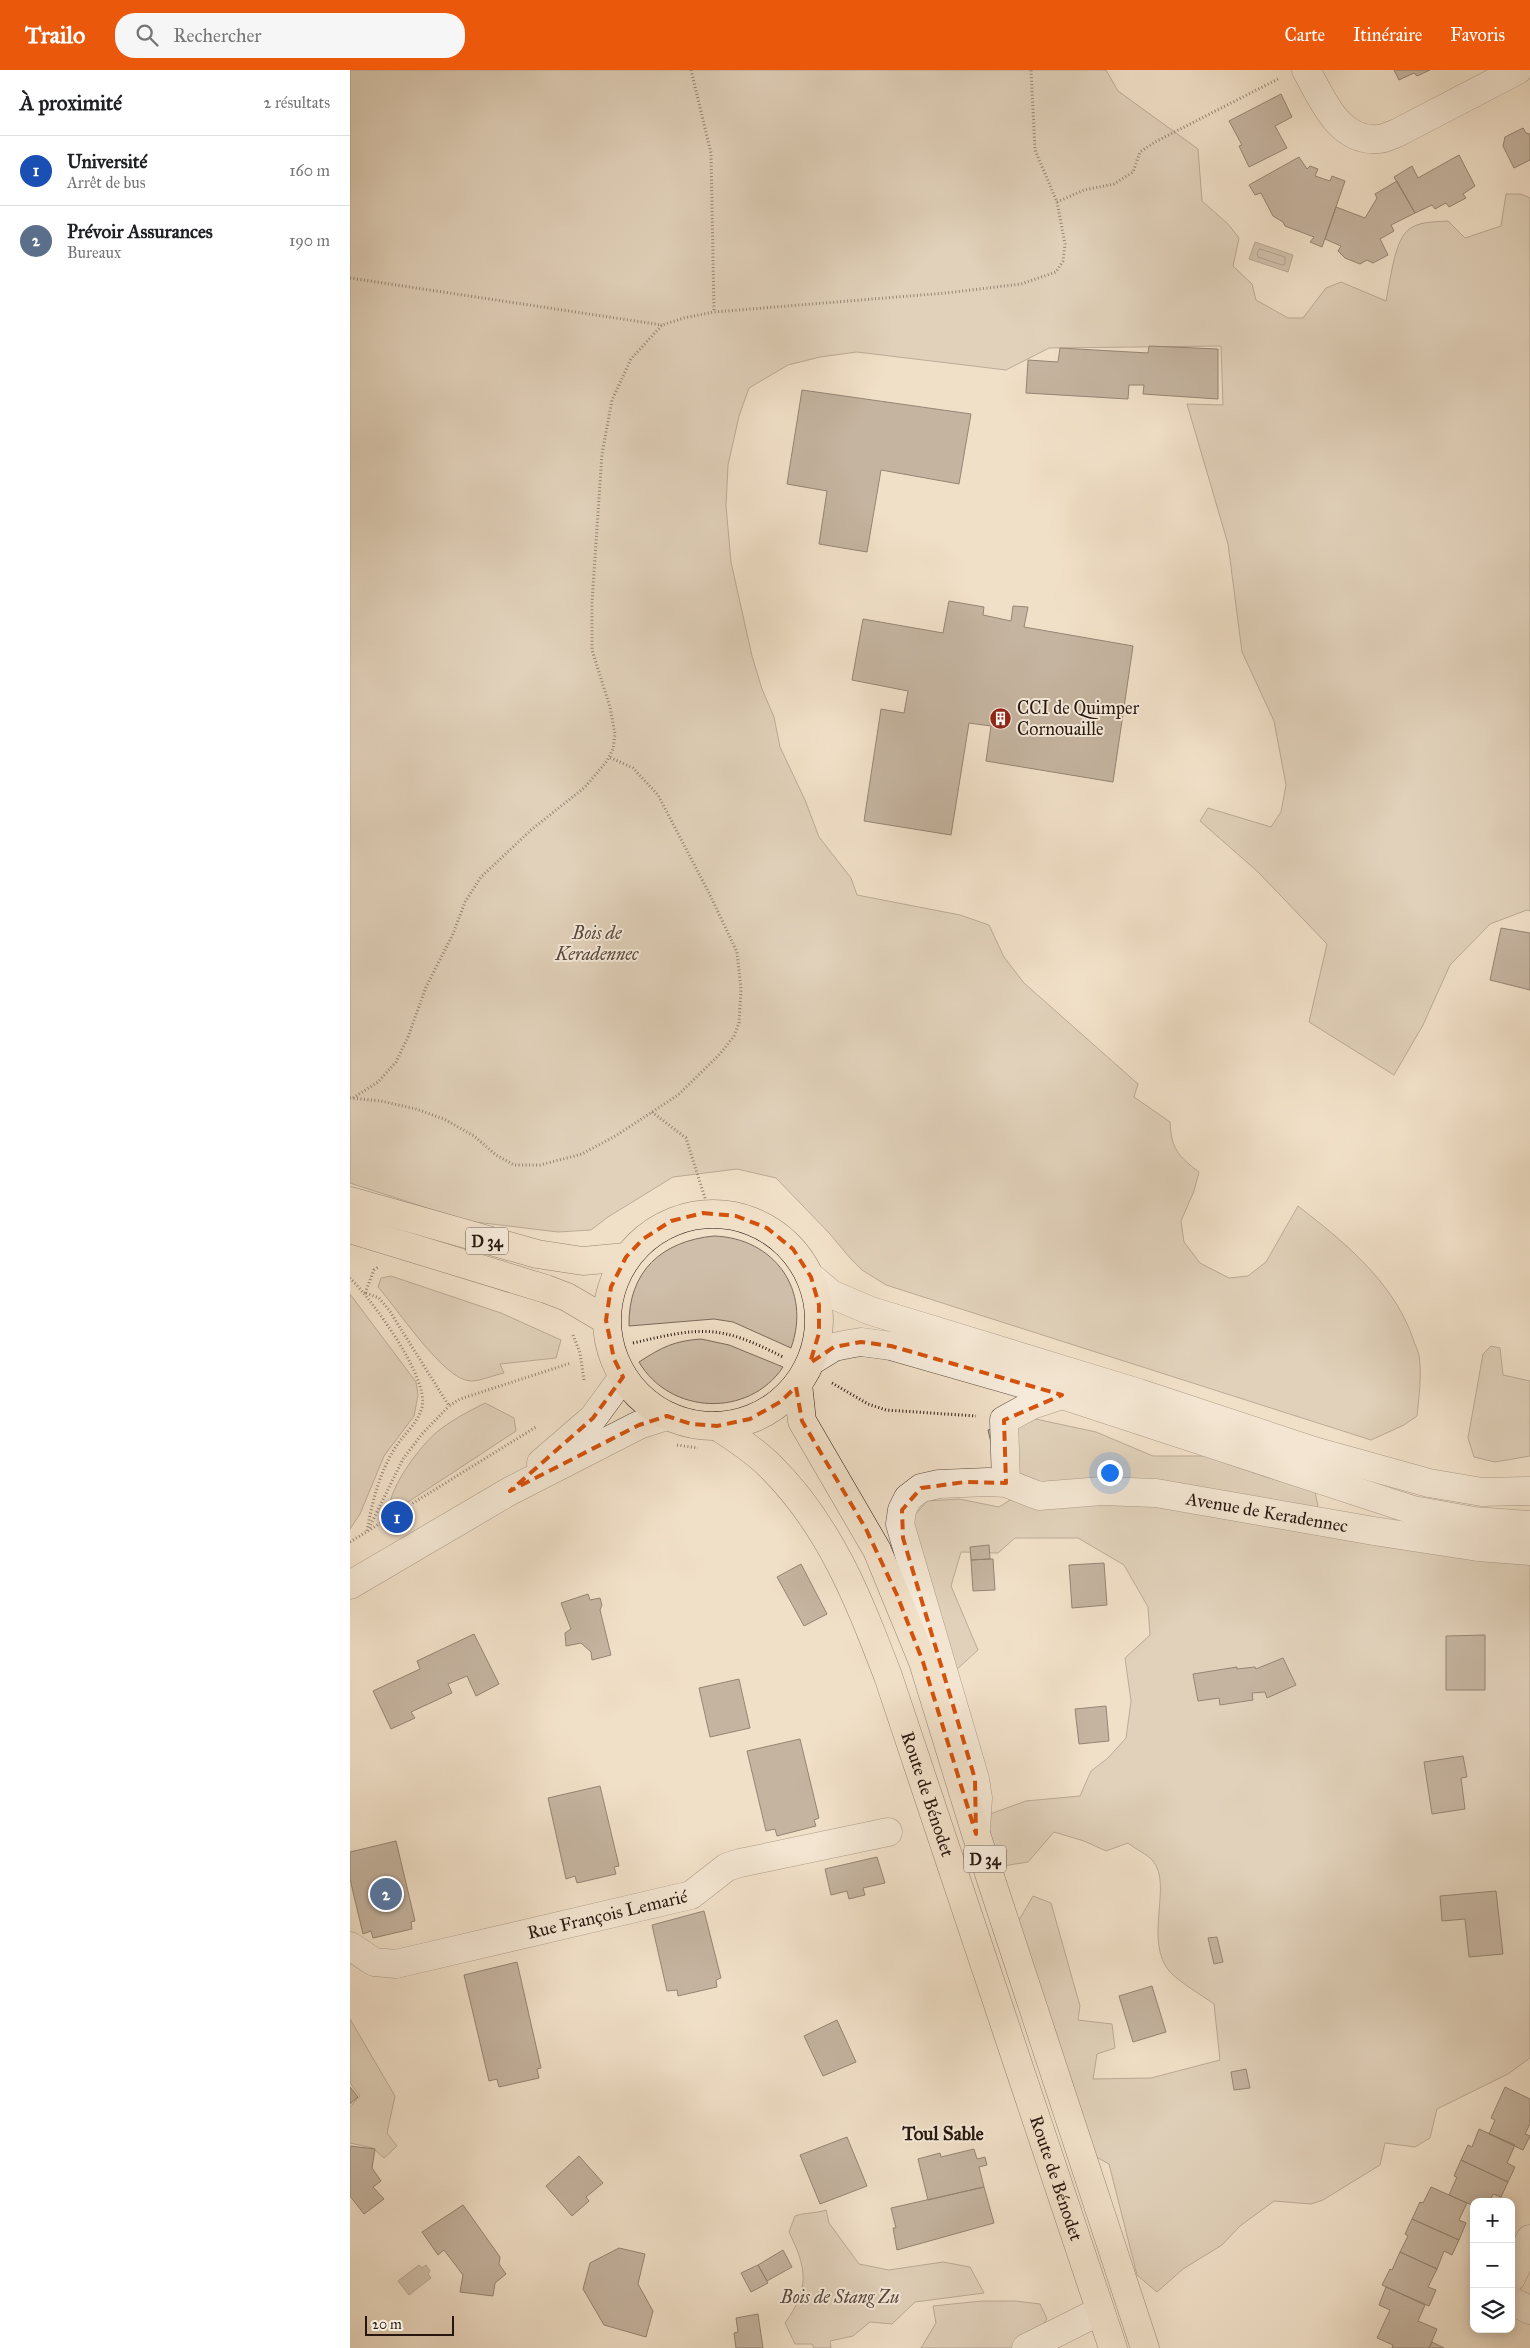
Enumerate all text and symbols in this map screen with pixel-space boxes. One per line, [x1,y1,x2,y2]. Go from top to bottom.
search box [115,13,465,58]
text: Trailo [25,20,85,50]
icon: search [133,21,161,49]
text: Rechercher [173,24,261,47]
text: Carte [1285,24,1325,46]
text: Itinéraire [1353,24,1422,46]
text: Favoris [1450,24,1505,46]
text: À proximité [20,90,122,116]
text: 2 résultats [264,93,330,112]
text: Université [67,150,147,173]
text: 1 [33,161,39,180]
text: 160 m [289,161,330,180]
text: Arrêt de bus [67,173,146,192]
text: Prévoir Assurances [67,220,213,243]
text: 2 [32,231,40,250]
text: 190 m [289,231,330,250]
text: Bureaux [67,243,121,262]
place label: CCI de Quimper Cornouaille [1017,697,1139,740]
building icon: CCI de Quimper Cornouaille [989,706,1013,730]
park label: Bois de Keradennec [554,922,639,965]
road number: D 34 [466,1228,508,1254]
your location [1097,1460,1123,1486]
street label: Avenue de Keradennec [1183,1487,1350,1537]
pin: 1 [381,1498,413,1536]
street label: Route de Bénodet [896,1729,959,1860]
road number: D 34 [964,1846,1006,1872]
pin: 2 [370,1875,402,1913]
street label: Rue François Lemarié [525,1885,690,1944]
street label: Route de Bénodet [1025,2113,1088,2244]
district label: Toul Sable [901,2122,984,2145]
map controls [1470,2198,1515,2333]
button: + [1470,2198,1515,2243]
button: − [1470,2243,1515,2288]
park label: Bois de Stang Zu [780,2286,899,2308]
button: layers [1470,2288,1515,2333]
scale bar [365,2313,454,2336]
text: 20 m [372,2316,402,2333]

